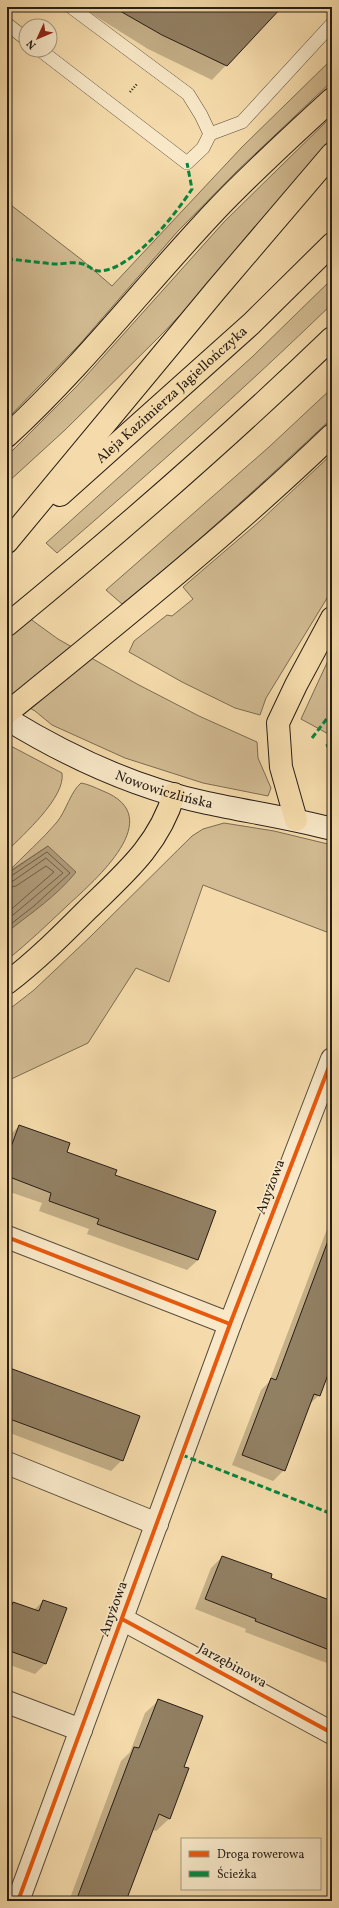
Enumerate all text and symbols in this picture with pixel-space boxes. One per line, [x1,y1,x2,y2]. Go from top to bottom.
north arrow [18,18,58,58]
text: N [24,36,40,52]
street label: Aleja Kazimierza Jagiellończyka [92,322,252,468]
street label: Nowowiczlińska [112,766,215,813]
street label: Anyżowa [252,1157,290,1217]
street label: Anyżowa [95,1579,133,1639]
street label: Jarzębinowa [194,1639,270,1693]
legend [181,1838,321,1890]
text: Droga rowerowa [217,1847,304,1863]
text: Ścieżka [217,1866,257,1883]

